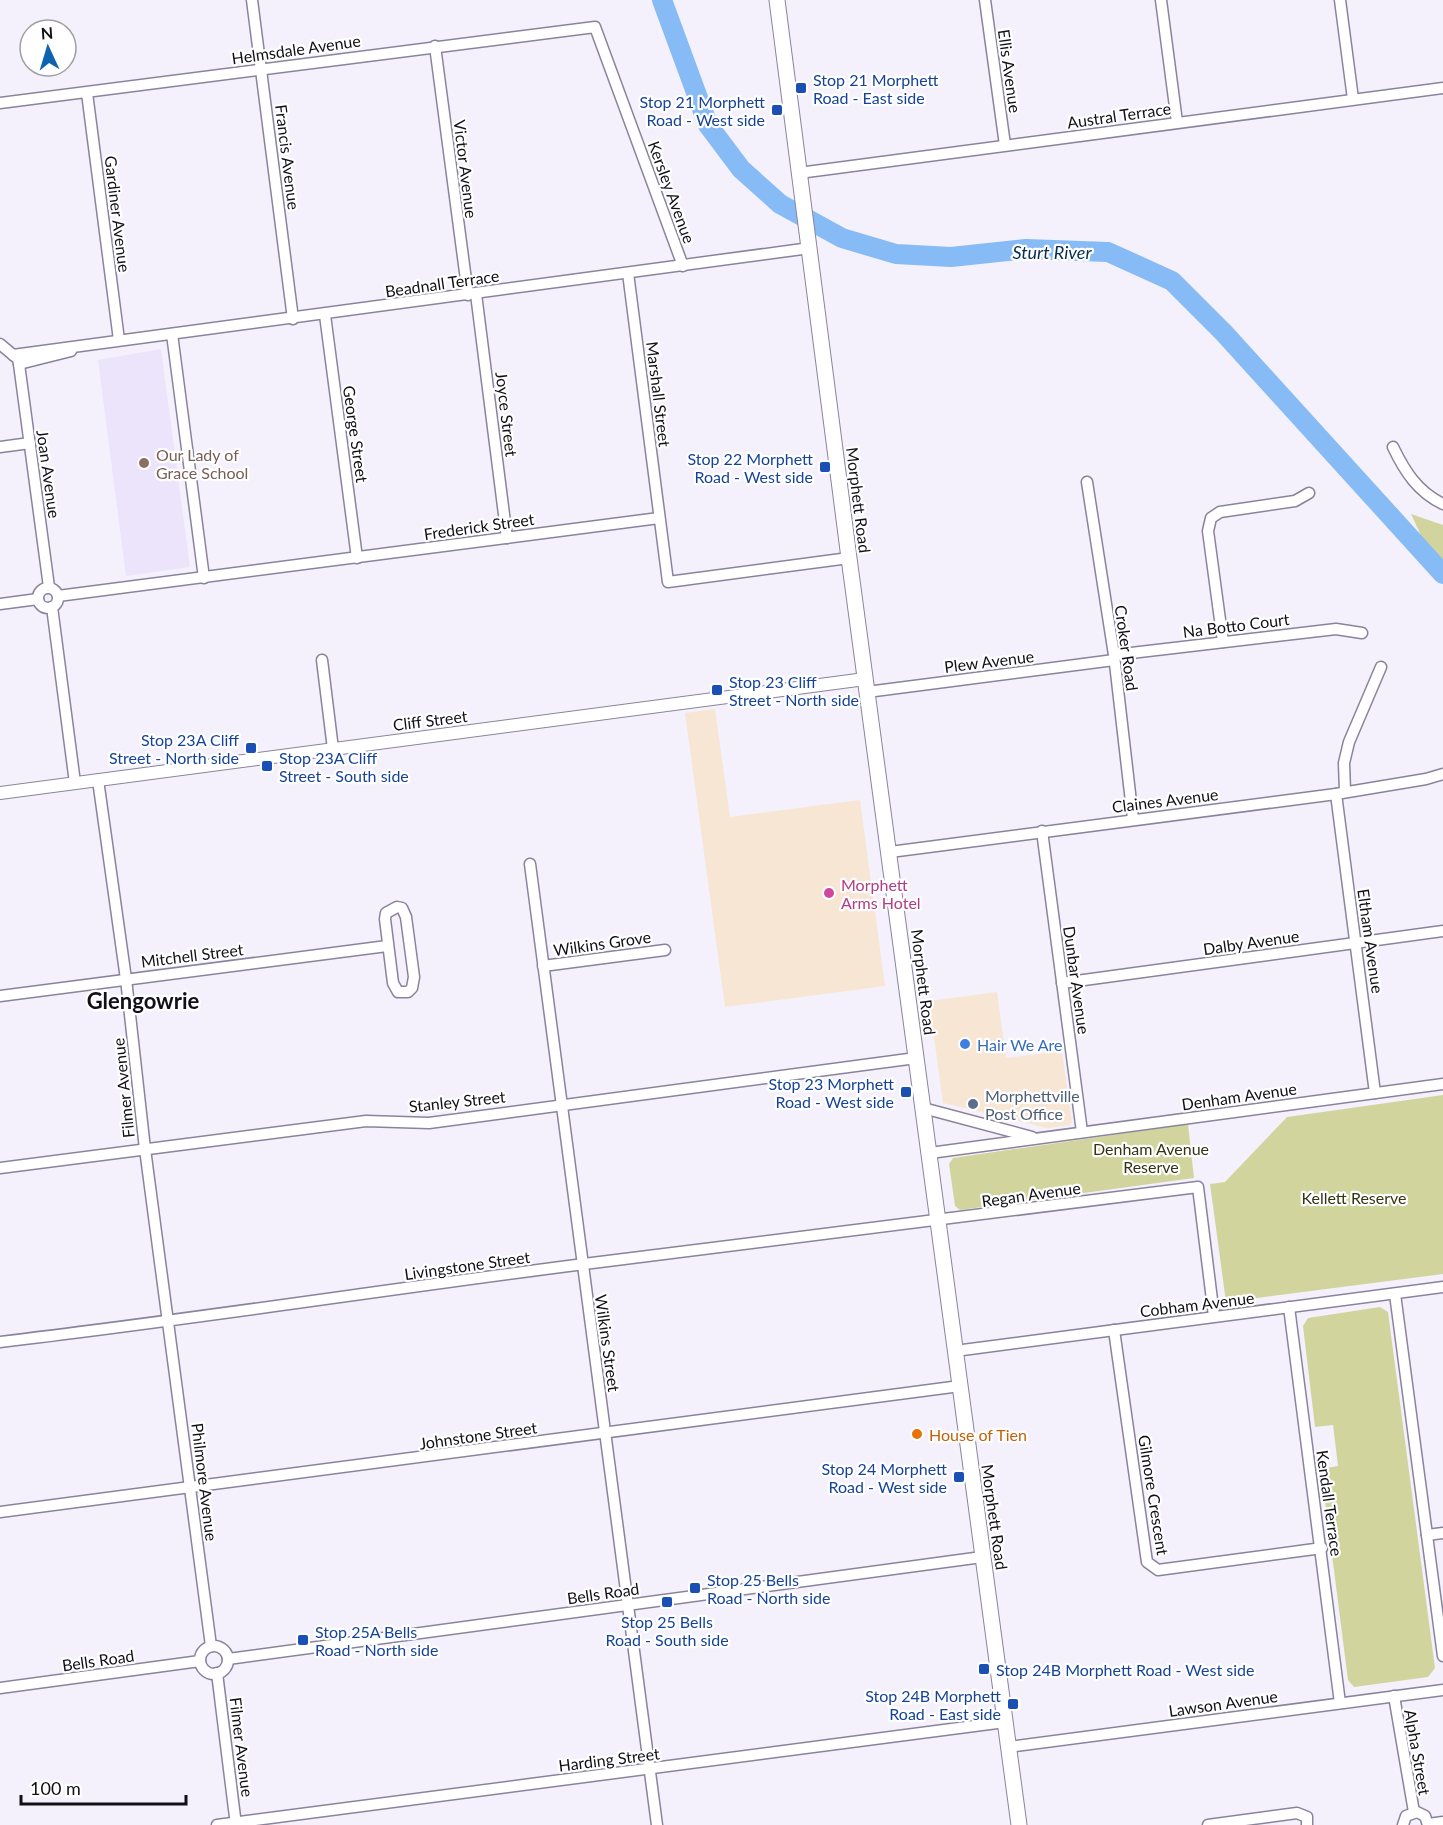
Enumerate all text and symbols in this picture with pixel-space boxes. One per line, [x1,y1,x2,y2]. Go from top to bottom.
north arrow [18,18,78,78]
text: N [40,23,54,42]
street label: Ellis Avenue [995,28,1025,114]
street label: Helmsdale Avenue [230,31,362,67]
place label: Stop 21 Morphett Road - East side [813,70,939,107]
marker: Stop 21 Morphett Road - East side [794,81,808,95]
place label: Stop 21 Morphett Road - West side [639,92,765,129]
street label: Austral Terrace [1066,98,1172,132]
street label: Francis Avenue [272,103,304,211]
marker: Stop 21 Morphett Road - West side [770,103,784,117]
street label: Victor Avenue [451,119,481,219]
street label: Kersley Avenue [645,138,699,246]
street label: Gardiner Avenue [101,155,135,273]
water label: Sturt River [1012,241,1092,263]
street label: Beadnall Terrace [384,266,500,300]
street label: Marshall Street [643,340,675,448]
street label: Joyce Street [492,370,522,458]
street label: George Street [340,384,372,484]
street label: Joan Avenue [33,429,65,519]
place label: Our Lady of Grace School [156,445,248,482]
street label: Morphett Road [843,446,875,554]
place label: Stop 22 Morphett Road - West side [687,449,813,486]
marker: Our Lady of Grace School [137,456,151,470]
marker: Stop 22 Morphett Road - West side [818,460,832,474]
street label: Frederick Street [423,509,536,543]
street label: Croker Road [1112,604,1142,692]
street label: Na Botto Court [1182,609,1291,641]
street label: Plew Avenue [943,646,1035,676]
place label: Stop 23 Cliff Street - North side [729,672,859,709]
marker: Stop 23 Cliff Street - North side [710,683,724,697]
street label: Cliff Street [392,706,469,734]
place label: Stop 23A Cliff Street - North side [109,730,239,767]
marker: Stop 23A Cliff Street - North side [244,741,258,755]
place label: Stop 23A Cliff Street - South side [279,748,409,785]
marker: Stop 23A Cliff Street - South side [260,759,274,773]
street label: Claines Avenue [1111,784,1219,816]
place label: Morphett Arms Hotel [841,875,921,912]
marker: Morphett Arms Hotel [822,886,836,900]
street label: Eltham Avenue [1354,888,1388,994]
street label: Dunbar Avenue [1060,925,1094,1035]
street label: Dalby Avenue [1202,926,1300,958]
street label: Wilkins Grove [552,927,652,959]
street label: Morphett Road [908,928,940,1036]
street label: Mitchell Street [140,939,245,971]
district label: Glengowrie [87,987,200,1014]
place label: Hair We Are [977,1035,1063,1054]
street label: Filmer Avenue [108,1037,138,1139]
marker: Hair We Are [958,1037,972,1051]
place label: Stop 23 Morphett Road - West side [768,1074,894,1111]
street label: Denham Avenue [1180,1079,1298,1113]
marker: Stop 23 Morphett Road - West side [899,1085,913,1099]
street label: Stanley Street [408,1086,507,1116]
place label: Morphettville Post Office [985,1086,1080,1123]
marker: Morphettville Post Office [966,1097,980,1111]
park label: Denham Avenue Reserve [1093,1139,1209,1176]
street label: Regan Avenue [980,1178,1082,1210]
park label: Kellett Reserve [1301,1188,1407,1207]
street label: Livingstone Street [403,1247,531,1283]
street label: Cobham Avenue [1139,1288,1255,1320]
street label: Wilkins Street [592,1293,624,1393]
street label: Johnstone Street [418,1417,538,1453]
street label: Philmore Avenue [188,1422,222,1542]
place label: House of Tien [929,1425,1027,1444]
marker: House of Tien [910,1427,924,1441]
street label: Gilmore Crescent [1135,1433,1173,1557]
street label: Kendall Terrace [1313,1449,1347,1557]
place label: Stop 24 Morphett Road - West side [821,1459,947,1496]
street label: Morphett Road [978,1463,1012,1571]
marker: Stop 24 Morphett Road - West side [952,1470,966,1484]
place label: Stop 25 Bells Road - North side [707,1570,830,1607]
street label: Bells Road [566,1579,640,1607]
marker: Stop 25 Bells Road - North side [688,1581,702,1595]
marker: Stop 25 Bells Road - South side [660,1595,674,1609]
place label: Stop 25 Bells Road - South side [605,1612,729,1649]
place label: Stop 25A Bells Road - North side [315,1622,438,1659]
marker: Stop 25A Bells Road - North side [296,1633,310,1647]
street label: Bells Road [61,1646,135,1674]
place label: Stop 24B Morphett Road - West side [996,1660,1254,1679]
marker: Stop 24B Morphett Road - West side [977,1662,991,1676]
place label: Stop 24B Morphett Road - East side [865,1686,1001,1723]
street label: Lawson Avenue [1167,1686,1279,1720]
street label: Filmer Avenue [226,1696,258,1798]
marker: Stop 24B Morphett Road - East side [1006,1697,1020,1711]
street label: Alpha Street [1401,1708,1435,1797]
street label: Harding Street [557,1743,661,1775]
scale bar [21,1768,186,1806]
text: 100 m [30,1777,81,1799]

